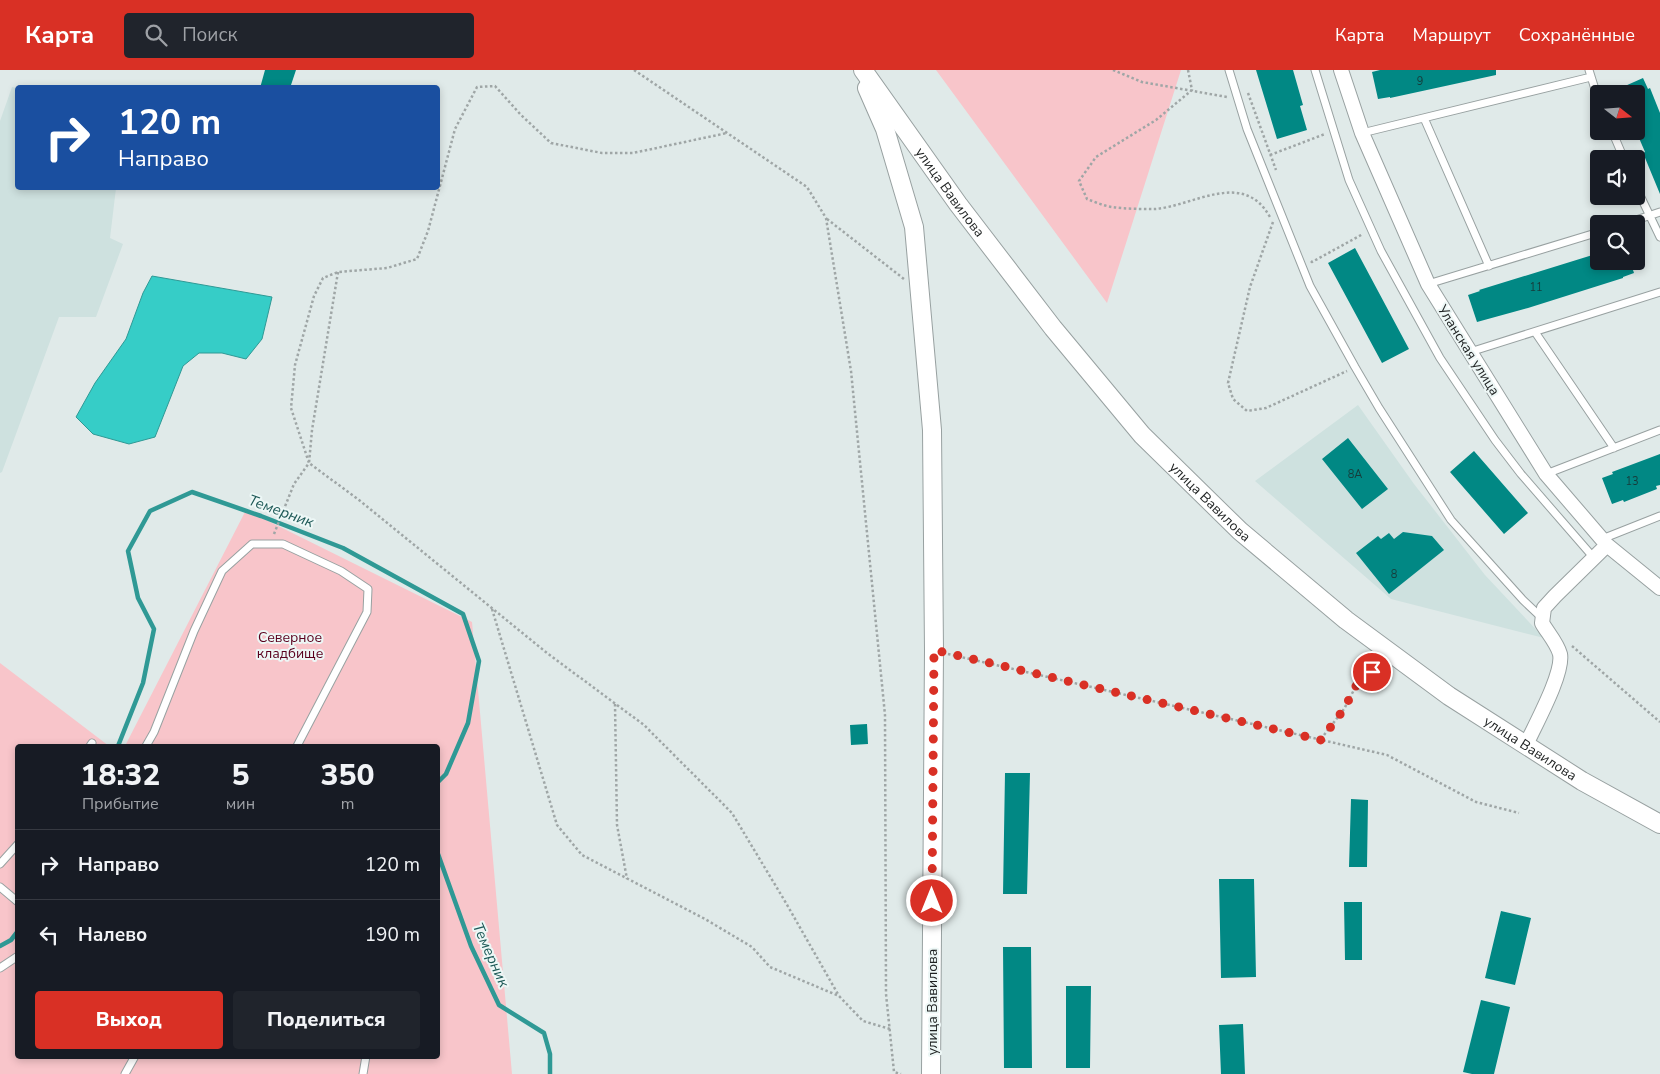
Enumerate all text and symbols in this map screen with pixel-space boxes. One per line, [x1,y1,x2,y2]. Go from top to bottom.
search box [124,13,474,58]
text: Карта [25,19,94,51]
icon: search [142,21,170,49]
text: Поиск [182,22,237,48]
text: Карта [1335,23,1385,47]
text: Маршрут [1413,23,1491,47]
text: Сохранённые [1519,23,1635,47]
house number: 9 [1417,74,1423,89]
north arrow [1590,85,1645,140]
map controls [1590,85,1645,270]
text: 120 m [118,99,221,146]
icon: right [35,105,100,170]
text: Направо [118,144,209,174]
street label: улица Вавилова [911,144,989,241]
button: sound [1590,150,1645,205]
button: search [1590,215,1645,270]
house number: 11 [1529,280,1543,295]
street label: Уланская улица [1433,301,1504,399]
street label: улица Вавилова [1165,458,1255,546]
house number: 8А [1348,467,1362,482]
house number: 13 [1625,474,1639,489]
water label: Темерник [245,490,318,532]
house number: 8 [1391,567,1398,582]
park label: Северное кладбище [257,628,323,663]
pin [1351,651,1393,693]
icon: arrive [1358,658,1386,686]
street label: улица Вавилова [1480,712,1580,785]
text: 18:32 [80,755,160,796]
text: 5 [231,755,249,796]
text: 350 [321,755,375,796]
text: Прибытие [82,793,159,815]
text: мин [226,793,255,815]
text: m [341,793,354,815]
icon: right [35,851,63,879]
text: Направо [78,852,159,878]
text: 120 m [365,852,420,878]
position arrow [905,874,957,926]
water label: Темерник [468,920,514,991]
icon: left [35,921,63,949]
text: Налево [78,922,147,948]
text: 190 m [365,922,420,948]
street label: улица Вавилова [923,949,942,1055]
button: Выход [35,991,223,1049]
button: Поделиться [233,991,420,1049]

